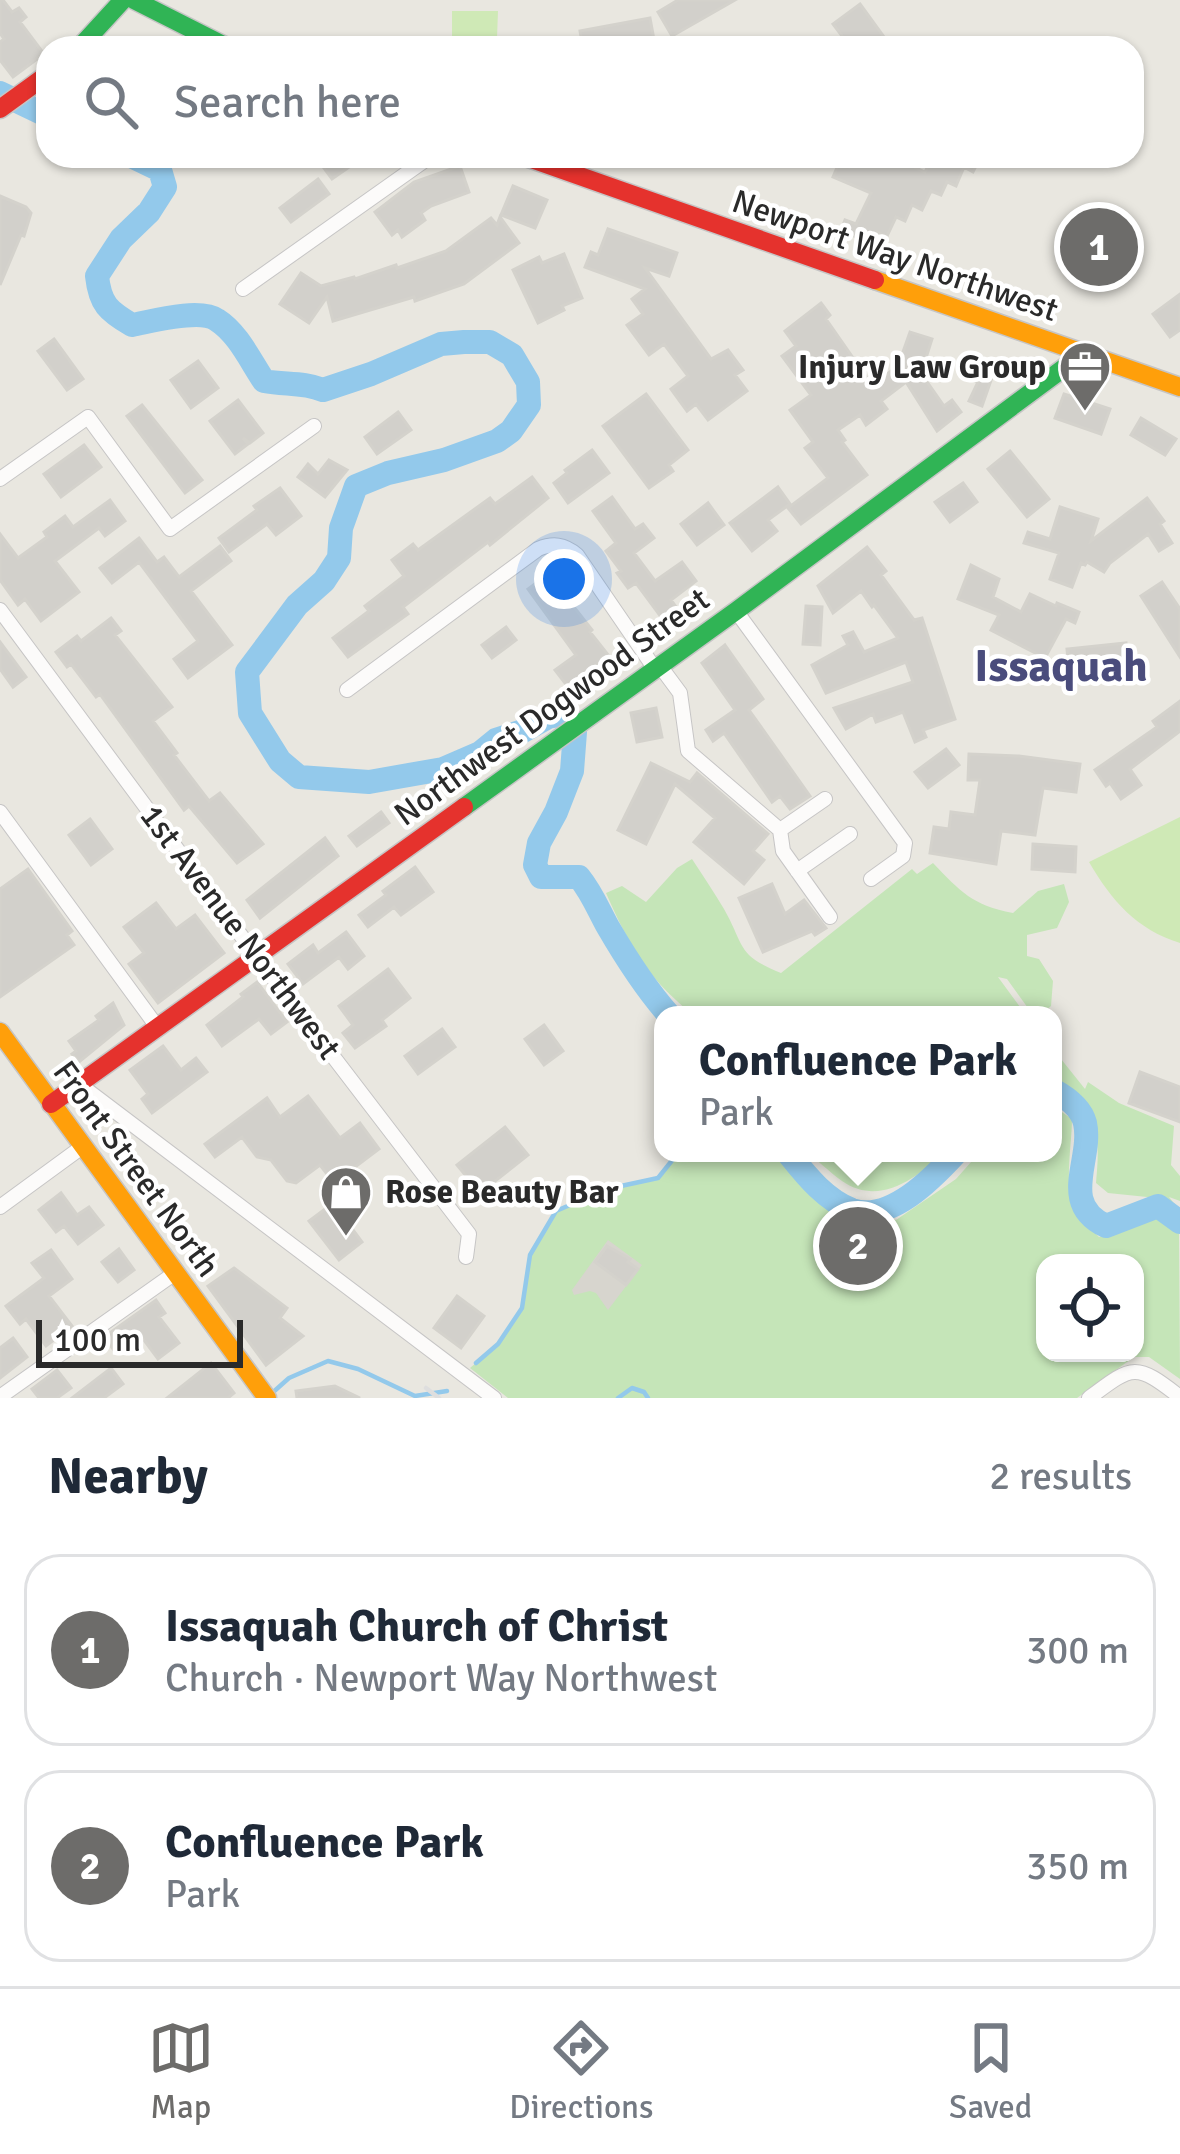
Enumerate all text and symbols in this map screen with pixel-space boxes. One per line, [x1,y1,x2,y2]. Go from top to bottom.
search box [36,36,1144,168]
icon: search [78,69,144,135]
text: Search here [174,75,401,130]
street label: Newport Way Northwest [727,181,1063,331]
pin: 1 [1060,202,1138,292]
office icon: Injury Law Group [1057,339,1113,413]
place label: Injury Law Group [798,347,1046,388]
your location [534,549,594,609]
street label: Northwest Dogwood Street [387,579,717,835]
district label: Issaquah [974,639,1148,694]
street label: 1st Avenue Northwest [131,796,349,1068]
popup [654,1006,1062,1162]
text: Confluence Park [699,1033,1017,1088]
street label: Front Street North [44,1053,228,1285]
text: Park [699,1088,774,1136]
shop icon: Rose Beauty Bar [318,1164,374,1238]
place label: Rose Beauty Bar [385,1172,620,1213]
pin: 2 [819,1201,897,1291]
map controls [1036,1254,1144,1362]
button: locate [1036,1254,1144,1362]
scale bar [36,1314,243,1367]
text: 100 m [54,1320,141,1361]
text: Nearby [48,1445,208,1508]
text: 2 results [989,1452,1132,1500]
text: Issaquah Church of Christ [165,1599,668,1654]
text: 1 [79,1626,101,1674]
text: 300 m [1026,1626,1129,1674]
text: Church · Newport Way Northwest [165,1654,717,1702]
text: Confluence Park [165,1815,484,1870]
text: 2 [79,1842,101,1890]
text: 350 m [1026,1842,1129,1890]
text: Park [165,1870,240,1918]
tab: Map [148,2015,214,2128]
tab: Directions [509,2015,654,2128]
tab: Saved [949,2015,1032,2128]

